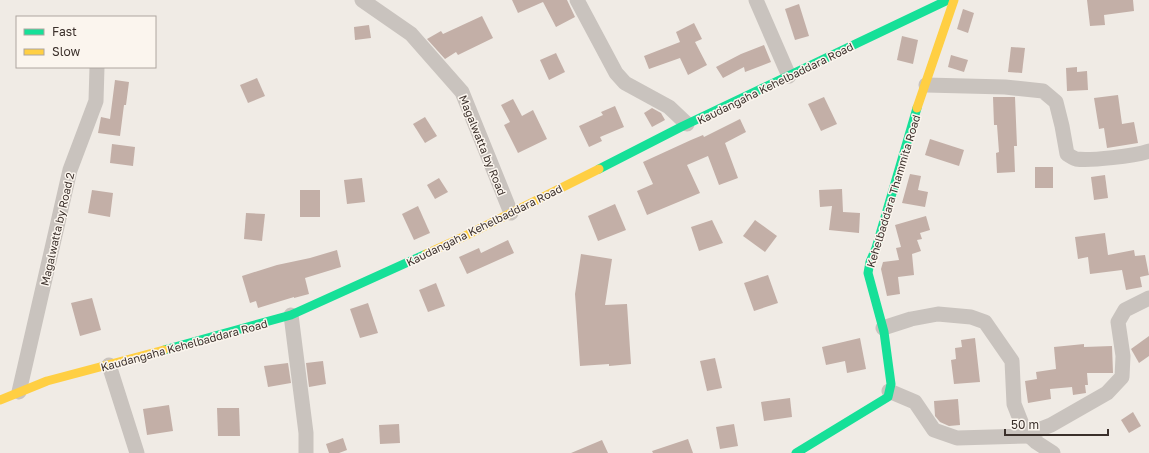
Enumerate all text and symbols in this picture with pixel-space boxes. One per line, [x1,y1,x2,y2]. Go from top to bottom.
legend [16,16,156,68]
text: Fast [52,24,77,39]
street label: Kaudangaha Kehelbaddara Road [695,39,855,127]
text: Slow [52,44,80,59]
street label: Magalwatta by Road [457,93,509,197]
street label: Kehelbaddara Thammita Road [864,113,922,269]
street label: Magalwatta by Road 2 [38,171,76,287]
street label: Kaudangaha Kehelbaddara Road [404,181,564,269]
street label: Kaudangaha Kehelbaddara Road [99,316,269,374]
scale bar [1005,411,1108,437]
text: 50 m [1011,417,1039,432]

